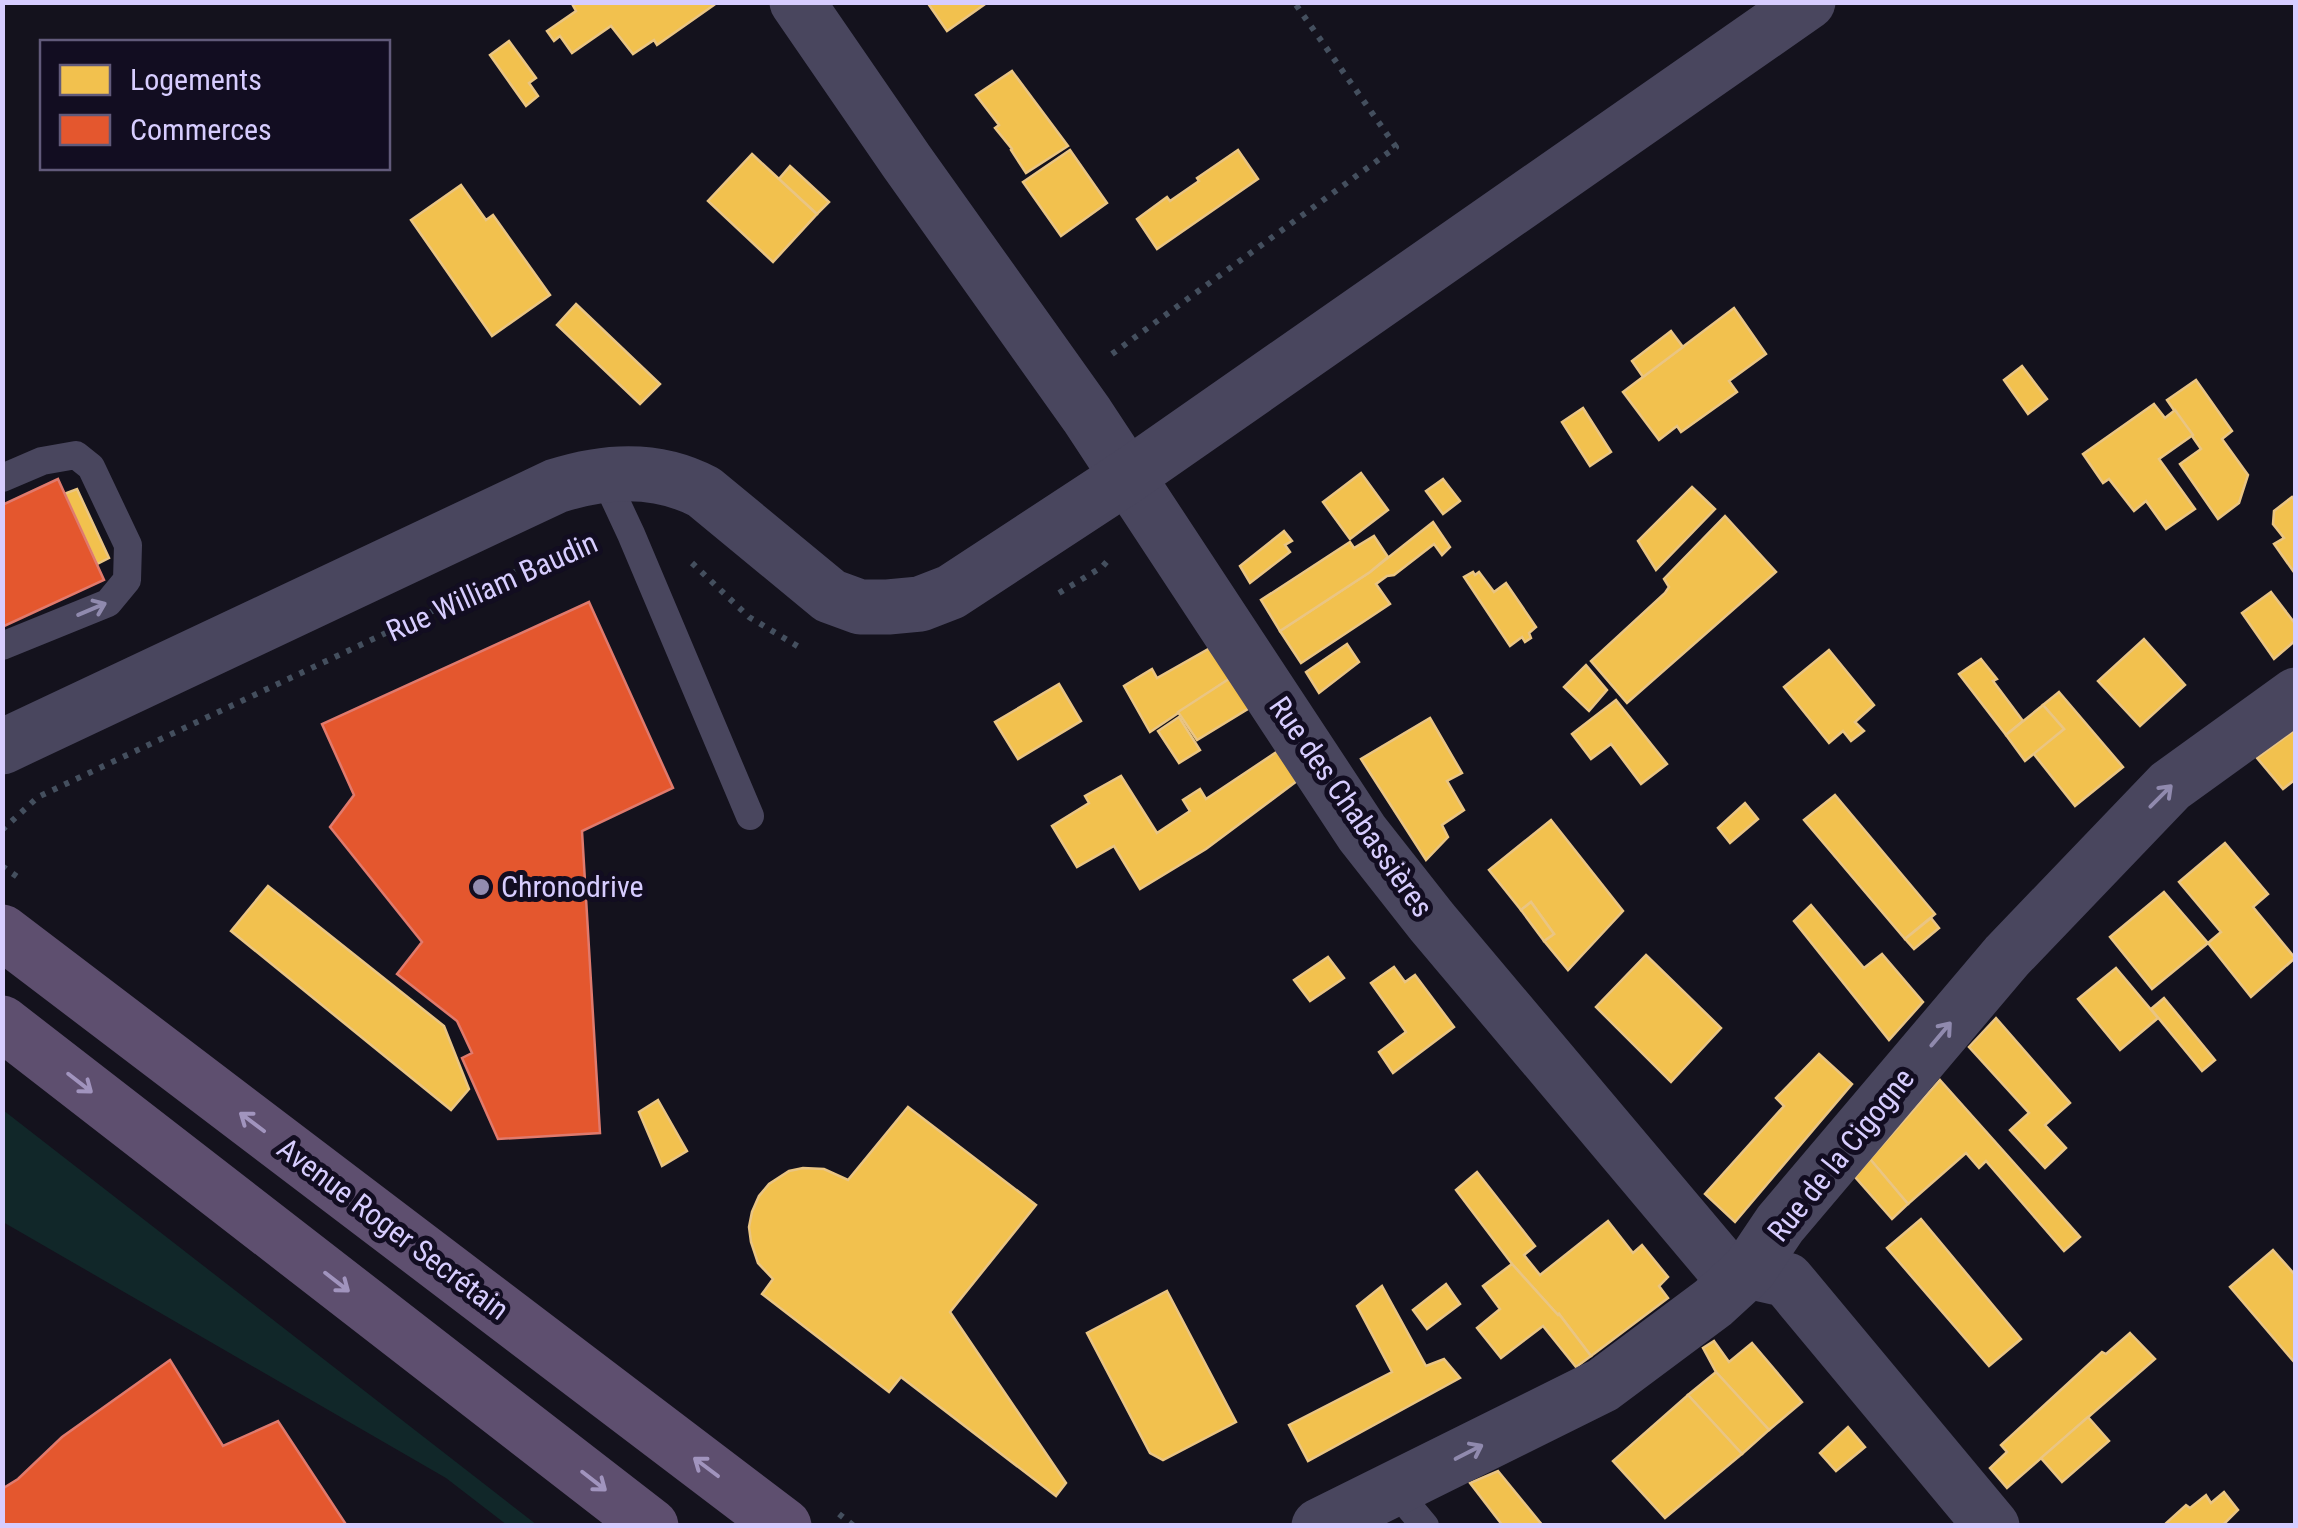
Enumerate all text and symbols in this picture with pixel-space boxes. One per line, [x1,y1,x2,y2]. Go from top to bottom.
legend [40,40,390,170]
text: Logements [130,62,262,97]
text: Commerces [130,112,272,147]
street label: Rue William Baudin [381,524,603,649]
one-way arrow [77,599,107,617]
street label: Rue des Chabassières [1262,690,1441,924]
one-way arrow [2149,784,2173,808]
place label: Chronodrive [501,869,644,904]
marker: Chronodrive [470,876,492,898]
one-way arrow [1929,1022,1952,1047]
street label: Rue de la Cigogne [1760,1061,1921,1248]
one-way arrow [66,1072,93,1093]
one-way arrow [239,1111,266,1132]
street label: Avenue Roger Secrétain [271,1130,516,1327]
one-way arrow [323,1271,350,1292]
one-way arrow [1454,1442,1484,1461]
one-way arrow [693,1456,720,1477]
one-way arrow [580,1470,606,1492]

